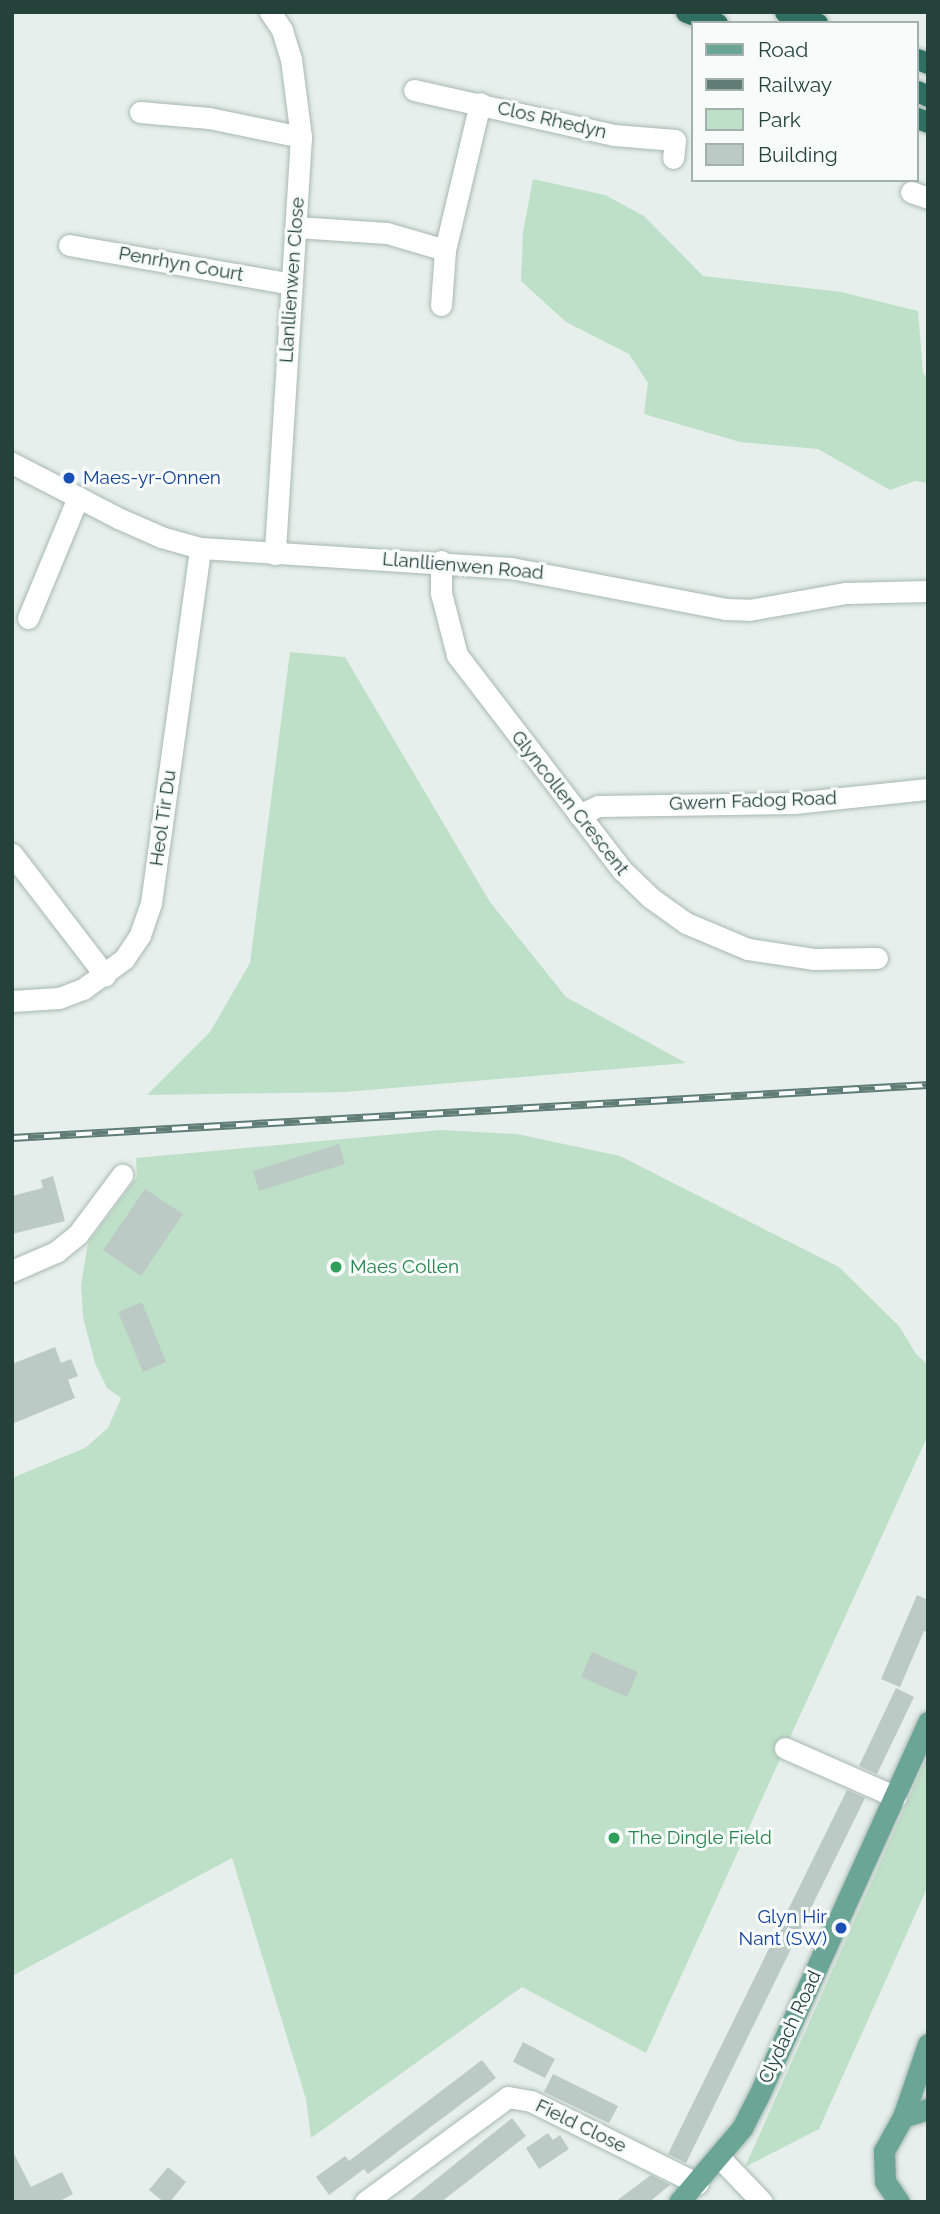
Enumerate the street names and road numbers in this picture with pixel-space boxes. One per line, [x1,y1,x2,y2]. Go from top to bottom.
street label: Clos Rhedyn [495,96,609,144]
street label: Llanllienwen Close [275,196,309,364]
street label: Penrhyn Court [117,242,245,286]
street label: Llanllienwen Road [381,548,545,584]
street label: Glyncollen Crescent [506,726,634,880]
street label: Heol Tir Du [145,768,181,868]
street label: Gwern Fadog Road [669,787,837,815]
street label: Clydach Road [754,1967,826,2087]
street label: Field Close [532,2094,630,2158]

